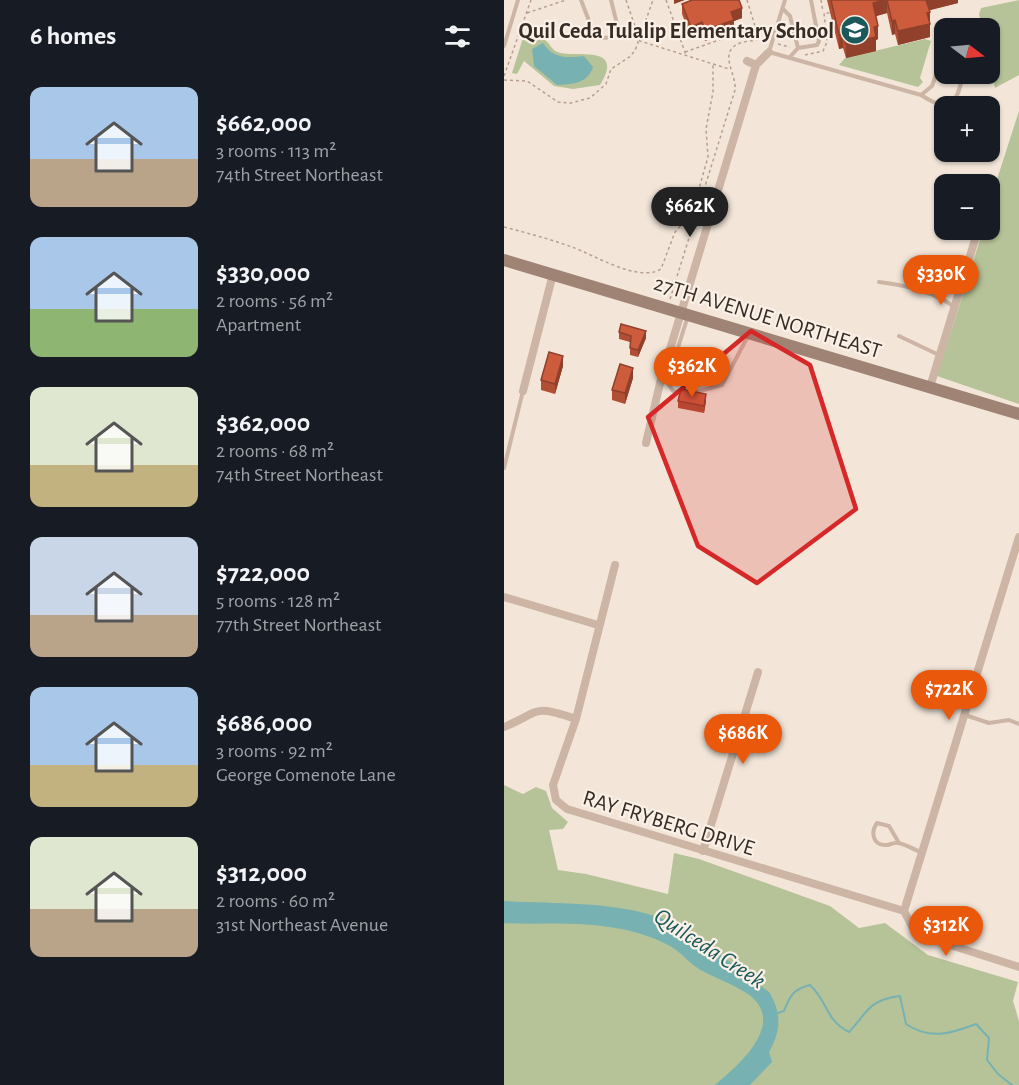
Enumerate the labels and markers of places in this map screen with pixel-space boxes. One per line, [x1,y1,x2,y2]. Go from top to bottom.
school or university icon: Quil Ceda Tulalip Elementary School [839,14,871,46]
place label: Quil Ceda Tulalip Elementary School [518,20,834,43]
pin: $662K [648,187,732,238]
pin: $330K [899,255,983,306]
pin: $362K [650,347,734,398]
pin: $722K [907,670,991,721]
pin: $686K [701,714,785,765]
pin: $312K [904,906,988,957]

